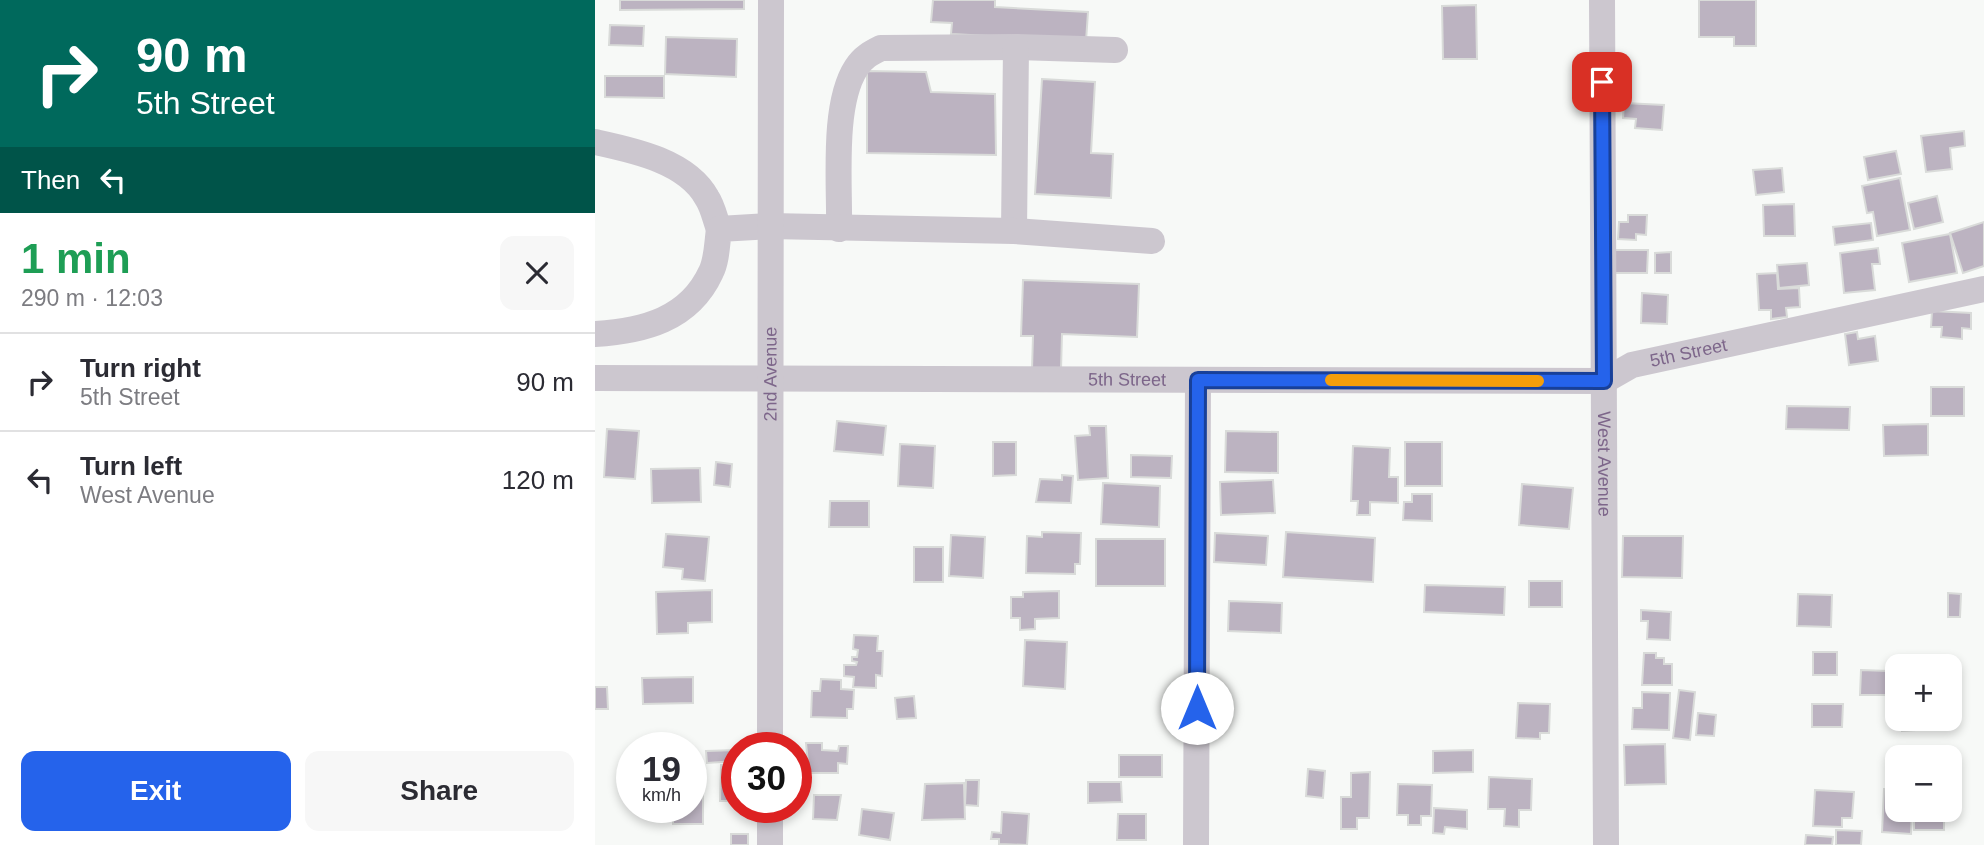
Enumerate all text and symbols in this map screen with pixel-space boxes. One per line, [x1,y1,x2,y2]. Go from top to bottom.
icon: right [21,28,112,119]
text: 90 m [136,28,248,82]
pin [1572,52,1632,112]
icon: arrive [1583,63,1621,101]
text: 5th Street [136,85,275,121]
icon: left [94,161,132,199]
text: Then [21,165,80,195]
text: 1 min [21,235,131,282]
button: close [500,236,574,310]
text: 290 m · 12:03 [21,285,163,311]
street label: 2nd Avenue [760,327,781,421]
street label: 5th Street [1648,335,1729,371]
text: Turn right [80,353,201,383]
icon: right [21,363,59,401]
text: 90 m [516,367,574,397]
street label: 5th Street [1088,369,1166,390]
text: 5th Street [80,384,180,410]
street label: West Avenue [1594,411,1614,517]
text: Turn left [80,451,182,481]
icon: left [21,461,59,499]
text: 120 m [502,465,574,495]
text: West Avenue [80,482,215,508]
map controls [1885,654,1962,822]
button: + [1885,654,1962,731]
position arrow [1160,671,1234,745]
speed limit sign: 30 [721,732,812,823]
button: − [1885,745,1962,822]
text: 19 [642,749,681,788]
button: Exit [21,751,291,831]
button: Share [305,751,574,831]
text: km/h [642,785,681,805]

